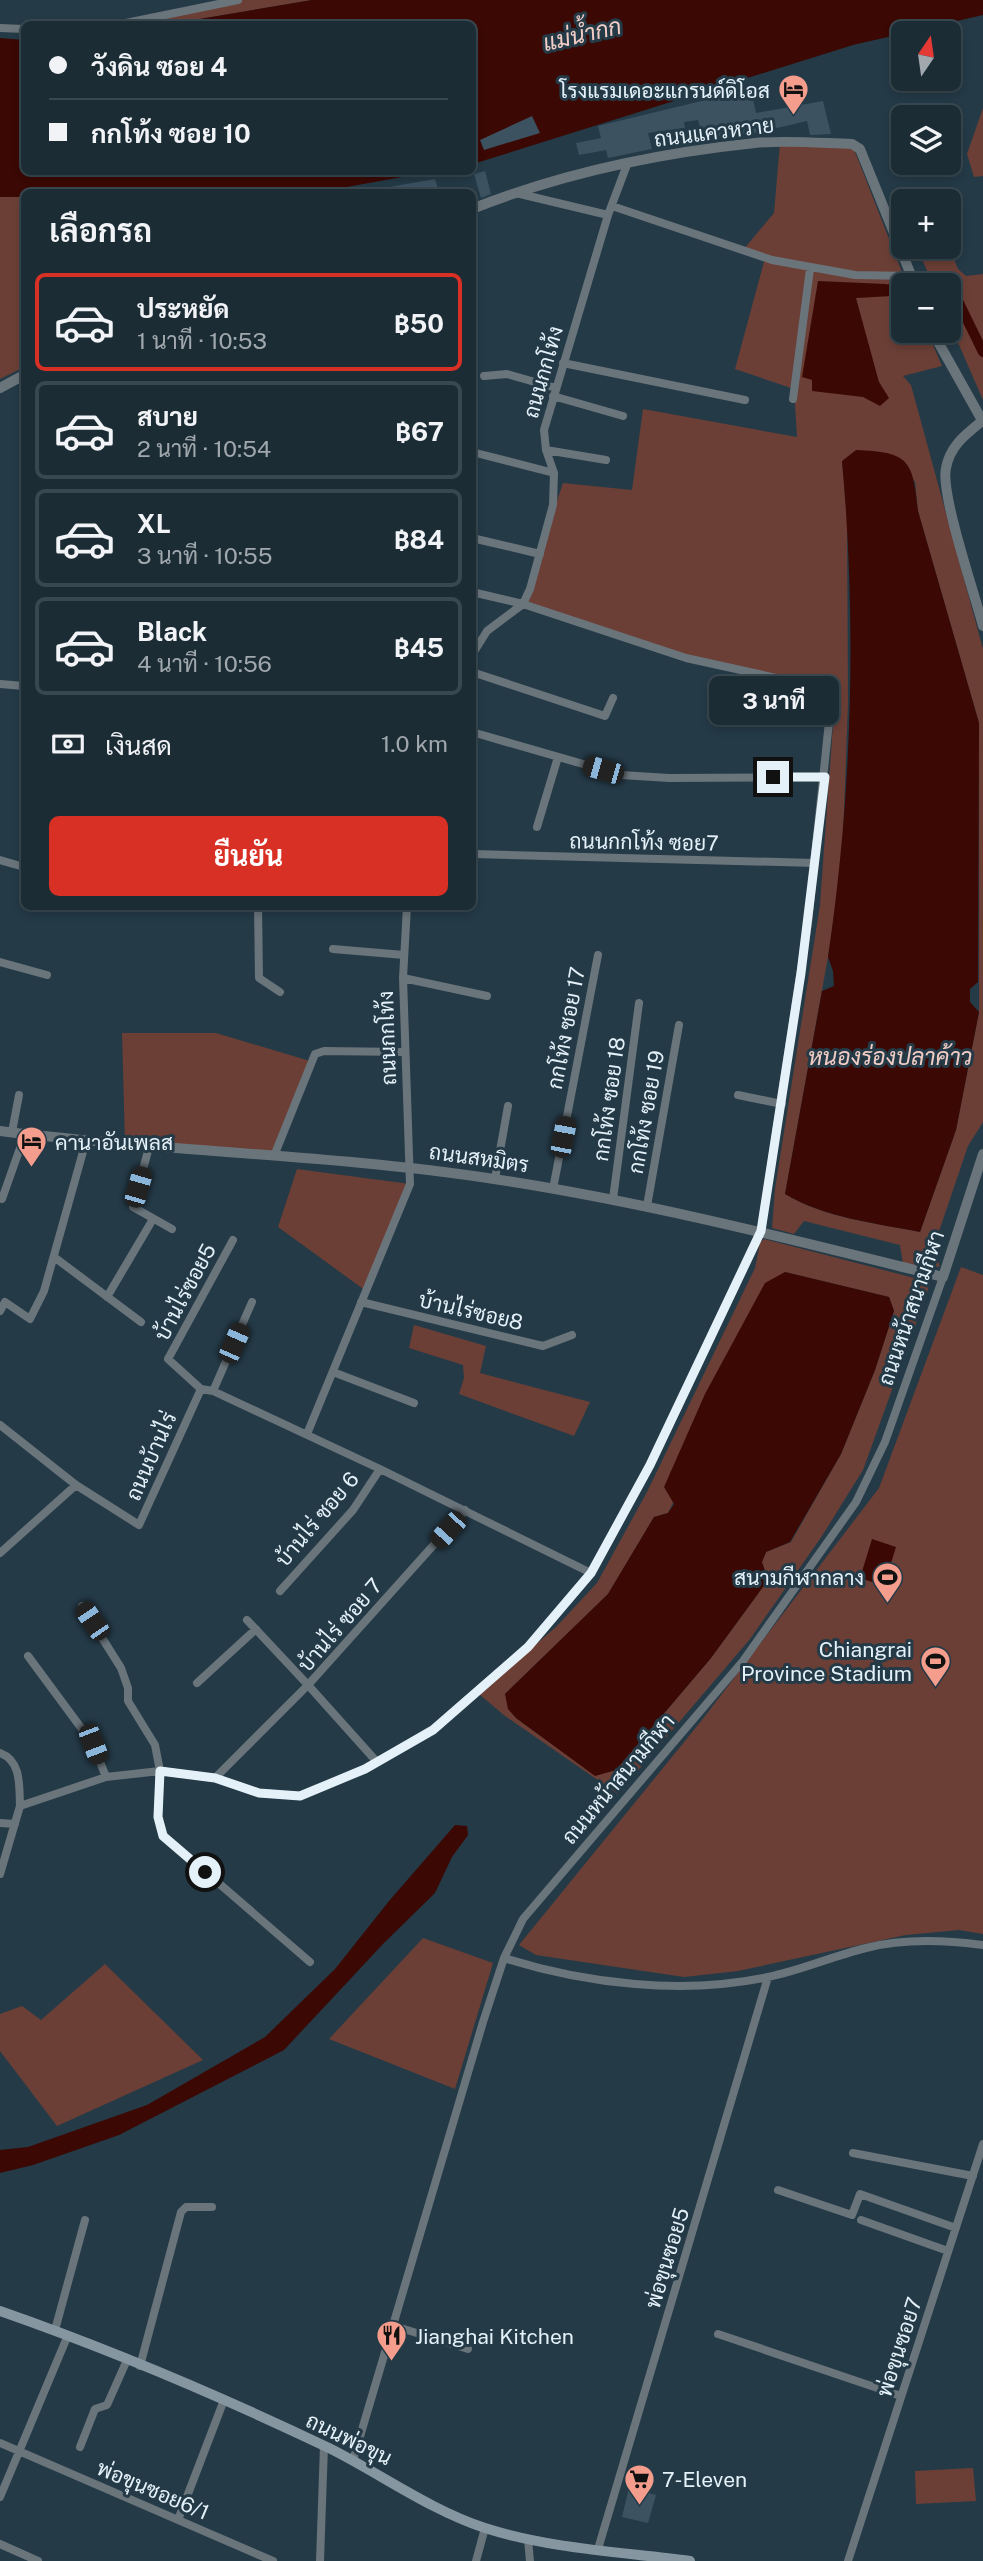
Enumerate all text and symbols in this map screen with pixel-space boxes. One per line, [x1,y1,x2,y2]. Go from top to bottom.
water label: แม่น้ำกก [539,6,624,56]
north arrow [891,21,961,91]
map controls [891,21,961,343]
text: วังดิน ซอย 4 [91,51,227,82]
hotel icon: โรงแรมเดอะแกรนด์ดิโอส [776,73,810,117]
place label: โรงแรมเดอะแกรนด์ดิโอส [559,77,770,103]
button: layers [891,105,961,175]
street label: ถนนแควหวาย [653,112,775,152]
text: กกโท้ง ซอย 10 [91,118,251,149]
button: + [891,189,961,259]
text: เลือกรถ [49,212,152,249]
button: − [891,273,961,343]
icon: car [53,291,116,354]
text: ประหยัด [137,293,230,324]
text: ฿50 [394,308,444,339]
street label: ถนนกกโท้ง [518,323,568,421]
text: 1 นาที · 10:53 [137,327,267,354]
icon: car [53,399,116,462]
text: สบาย [137,401,198,432]
text: ฿67 [395,416,444,447]
text: 2 นาที · 10:54 [137,435,271,462]
icon: car [53,507,116,570]
text: XL [137,508,171,539]
text: ฿84 [394,524,444,555]
text: 3 นาที · 10:55 [137,542,272,569]
icon: car [53,615,116,678]
text: Black [137,616,207,647]
text: ฿45 [394,632,444,663]
text: 4 นาที · 10:56 [137,650,272,677]
callout: 3 นาที [708,676,838,724]
text: 3 นาที [743,687,805,714]
icon: cash [49,725,87,763]
text: เงินสด [105,730,172,761]
text: 1.0 km [381,730,448,757]
car [580,754,627,786]
route end [757,761,789,793]
button: ยืนยัน [49,816,448,896]
street label: ถนนกกโท้ง ซอย7 [569,828,719,856]
street label: กกโท้ง ซอย 17 [542,965,590,1091]
street label: ถนนกกโท้ง [373,990,401,1086]
street label: กกโท้ง ซอย 18 [588,1035,630,1163]
water label: หนองร่องปลาค้าว [808,1043,972,1070]
street label: กกโท้ง ซอย 19 [623,1048,669,1176]
car [549,1114,578,1160]
hotel icon: คานาอันเพลส [15,1125,49,1169]
place label: คานาอันเพลส [55,1130,173,1155]
street label: ถนนสหมิตร [428,1139,530,1177]
car [123,1164,154,1210]
street label: ถนนหน้าสนามกีฬา [873,1227,949,1389]
street label: บ้านไร่ซอย5 [149,1239,221,1345]
street label: บ้านไร่ซอย8 [416,1287,526,1335]
car [216,1320,253,1366]
street label: ถนนบ้านไร่ [120,1408,182,1504]
street label: บ้านไร่ ซอย 6 [270,1467,364,1571]
car [427,1507,470,1553]
sports icon: สนามกีฬากลาง [870,1560,904,1604]
place label: สนามกีฬากลาง [734,1565,864,1590]
street label: บ้านไร่ ซอย 7 [293,1573,387,1677]
car [72,1598,113,1644]
place label: Chiangrai Province Stadium [741,1637,912,1686]
sports icon: Chiangrai Province Stadium [918,1644,952,1688]
street label: ถนนหน้าสนามกีฬา [556,1709,680,1849]
car [76,1721,111,1767]
route start [189,1856,221,1888]
street label: พ่อขุนซอย5 [640,2205,696,2312]
street label: พ่อขุนซอย7 [871,2294,929,2401]
restaurant icon: Jianghai Kitchen [375,2319,409,2363]
place label: Jianghai Kitchen [415,2324,574,2349]
street label: ถนนพ่อขุน [301,2408,396,2472]
street label: พ่อขุนซอย6/1 [92,2455,213,2527]
supermarket icon: 7-Eleven [622,2462,656,2506]
place label: 7-Eleven [662,2467,747,2492]

